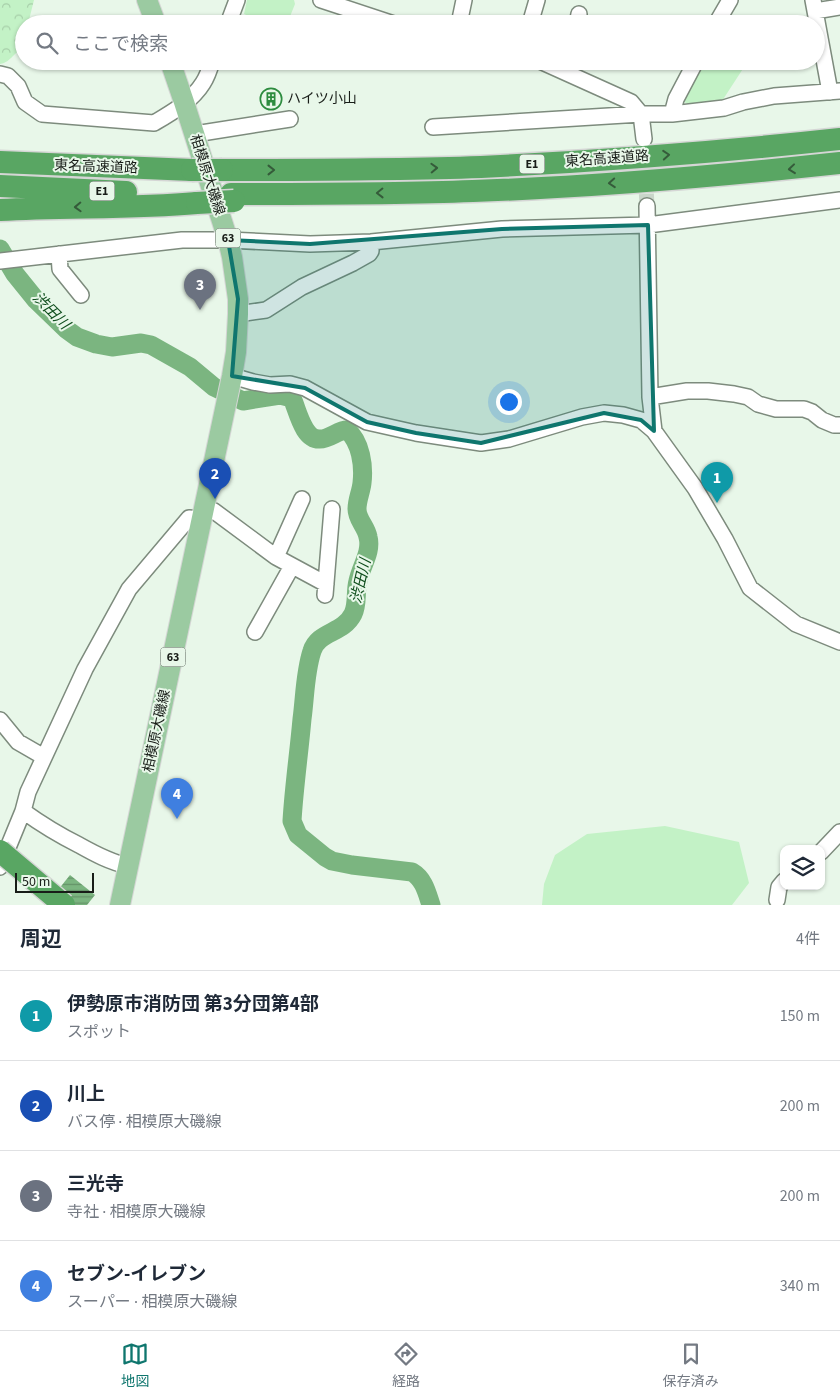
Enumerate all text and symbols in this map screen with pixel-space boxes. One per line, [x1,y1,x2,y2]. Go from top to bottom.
search box [15,15,825,70]
icon: search [33,29,61,57]
text: ここで検索 [73,31,168,58]
building icon: ハイツ小山 [259,87,283,111]
place label: ハイツ小山 [287,89,357,109]
street label: 相模原大磯線 [185,132,229,218]
street label: 東名高速道路 [564,146,650,172]
one-way arrow [662,150,670,161]
road number: E1 [520,154,544,173]
street label: 東名高速道路 [54,156,138,178]
one-way arrow [430,163,438,173]
one-way arrow [787,163,795,174]
one-way arrow [268,165,275,175]
one-way arrow [608,178,616,189]
road number: E1 [90,182,114,200]
one-way arrow [376,188,384,198]
one-way arrow [74,202,82,212]
road number: 63 [216,228,240,248]
pin: 3 [184,269,216,310]
water label: 渋田川 [28,288,76,336]
your location [496,389,522,415]
pin: 2 [199,458,231,499]
pin: 1 [701,462,733,503]
water label: 渋田川 [346,555,377,605]
road number: 63 [160,648,186,666]
street label: 相模原大磯線 [138,688,176,774]
pin: 4 [161,778,193,819]
map controls [780,845,825,890]
button: layers [780,845,825,890]
scale bar [15,870,94,893]
text: 50 m [22,872,50,892]
text: 周辺 [20,924,62,954]
text: 4件 [796,928,820,950]
text: 伊勢原市消防団 第3分団第4部 [67,991,319,1018]
text: 1 [32,1005,40,1027]
text: 150 m [780,1005,820,1027]
text: スポット [67,1021,131,1043]
text: 川上 [67,1081,105,1108]
text: 2 [32,1095,40,1117]
text: 200 m [780,1095,820,1117]
text: バス停 · 相模原大磯線 [67,1111,221,1133]
text: 三光寺 [67,1171,124,1198]
text: 3 [32,1185,40,1207]
text: 200 m [780,1185,820,1207]
text: 寺社 · 相模原大磯線 [67,1201,205,1223]
text: セブン-イレブン [67,1261,206,1288]
text: 4 [32,1275,40,1297]
text: 340 m [780,1275,820,1297]
text: スーパー · 相模原大磯線 [67,1291,237,1313]
tab: 地図 [121,1340,149,1392]
tab: 経路 [392,1340,420,1392]
tab: 保存済み [663,1340,719,1392]

